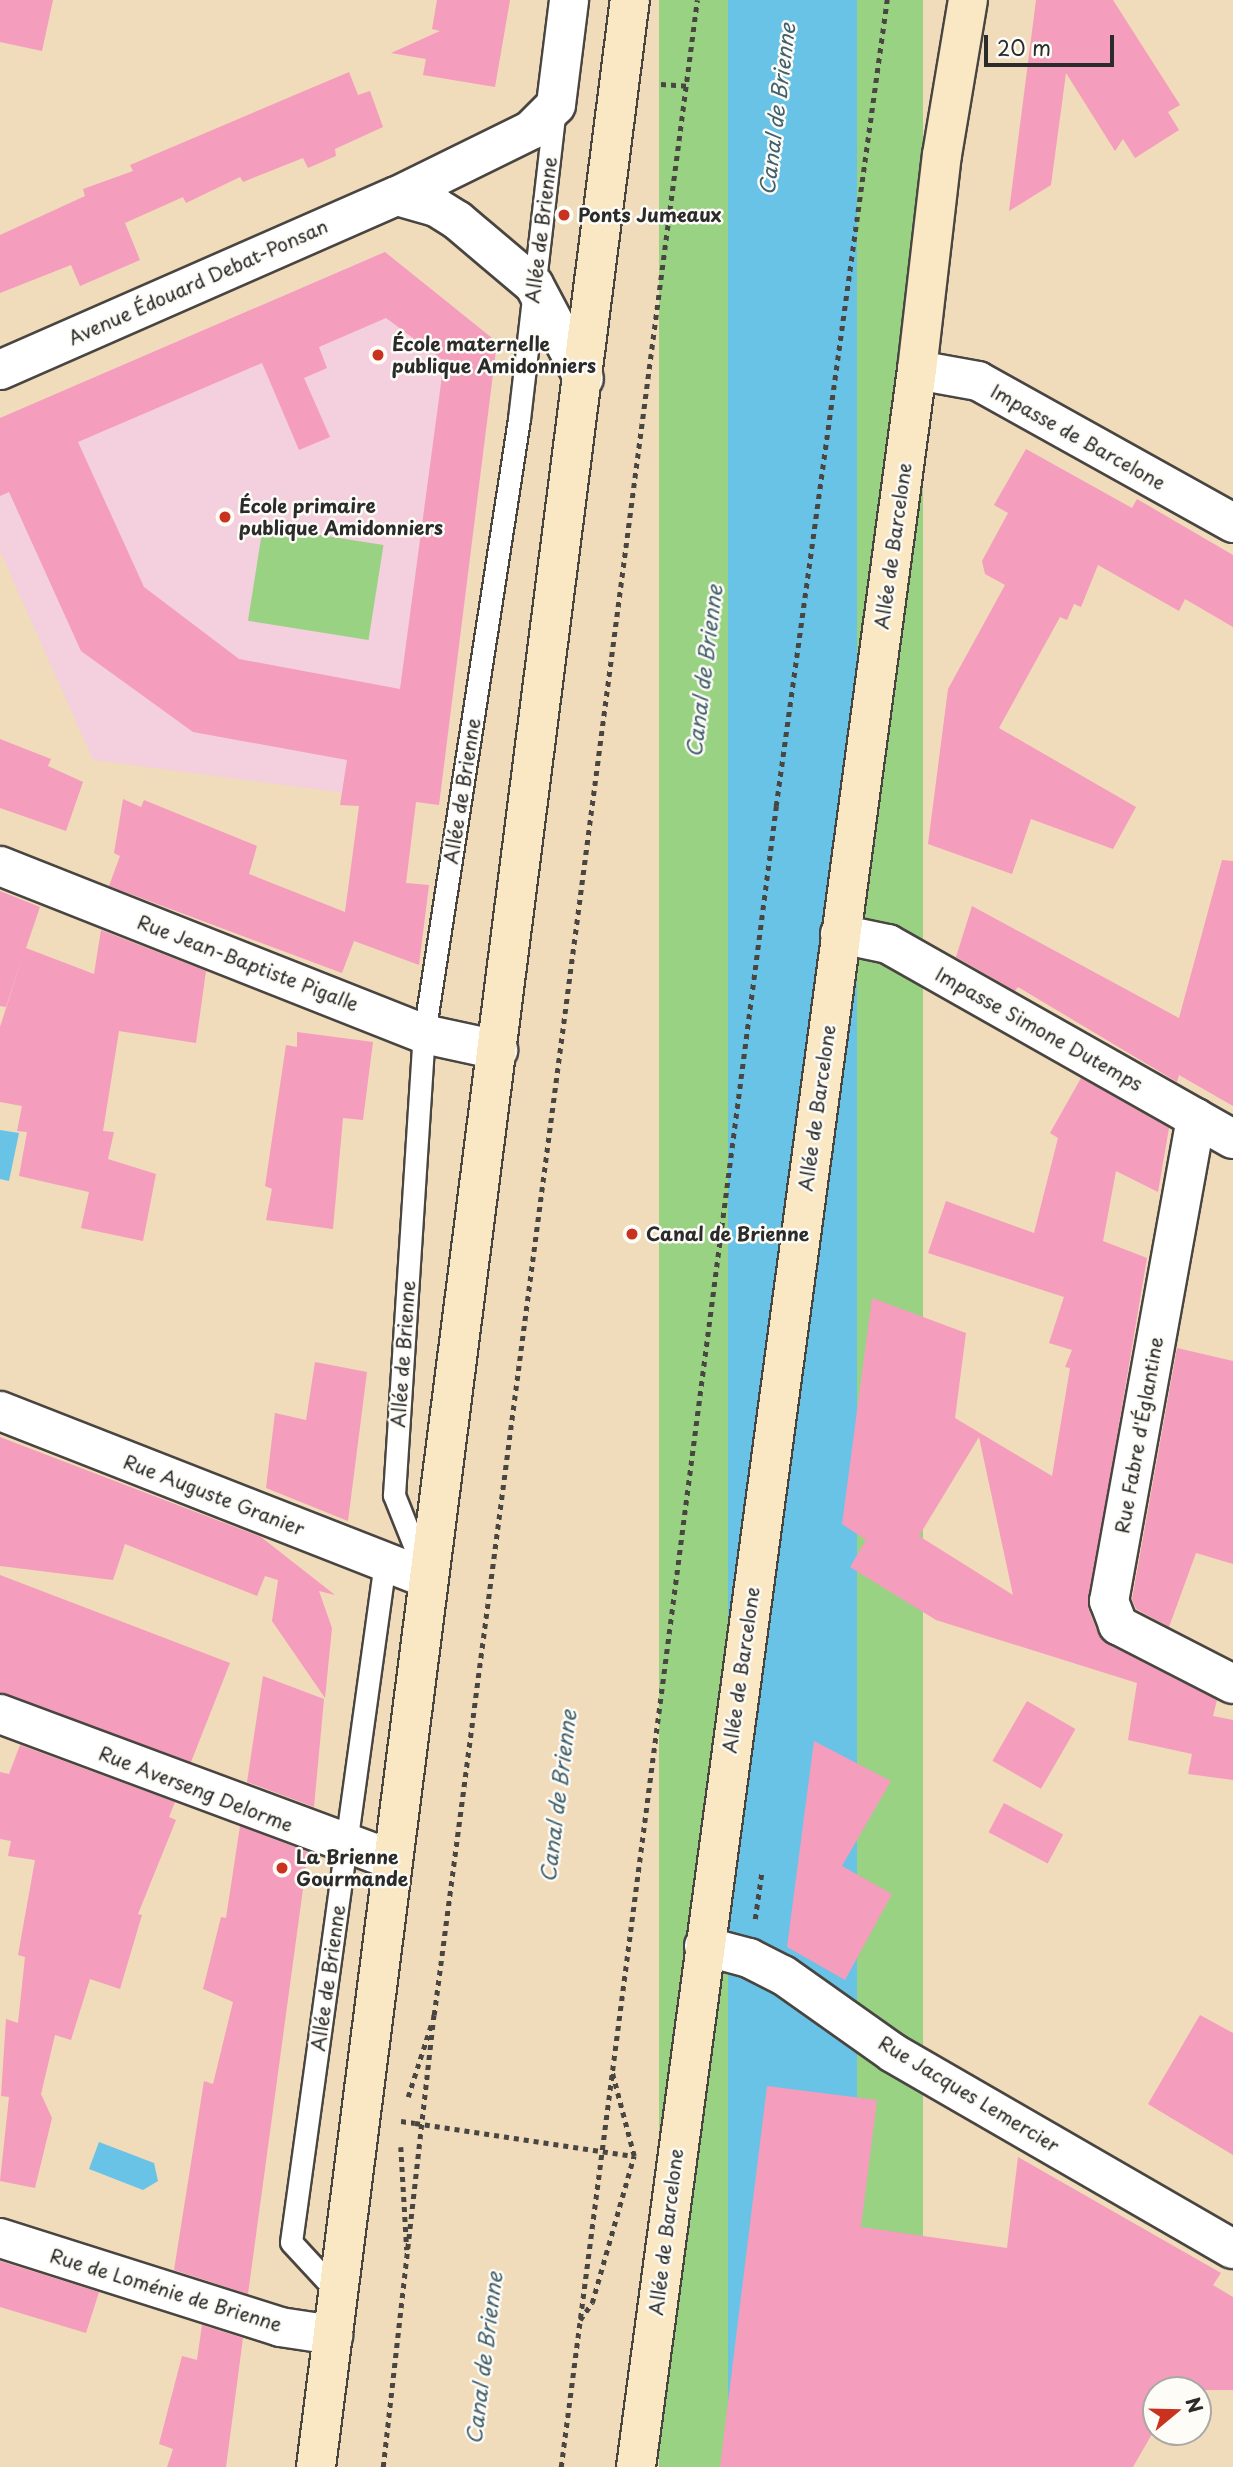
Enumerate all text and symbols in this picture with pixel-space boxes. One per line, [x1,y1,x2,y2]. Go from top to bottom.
water label: Canal de Brienne [753,21,799,197]
scale bar [988,21,1118,65]
text: 20 m [997,31,1051,63]
street label: Allée de Brienne [521,155,561,305]
place label: Ponts Jumeaux [578,204,722,226]
marker: Ponts Jumeaux [556,207,572,223]
street label: Avenue Édouard Debat-Ponsan [65,214,331,350]
place label: École maternelle publique Amidonniers [392,333,596,377]
marker: École maternelle publique Amidonniers [370,347,386,363]
street label: Impasse de Barcelone [986,379,1170,495]
street label: Allée de Barcelone [870,460,916,632]
place label: École primaire publique Amidonniers [239,495,443,539]
marker: École primaire publique Amidonniers [217,509,233,525]
water label: Canal de Brienne [680,583,726,759]
street label: Allée de Brienne [439,715,485,867]
street label: Rue Jean-Baptiste Pigalle [134,910,362,1016]
street label: Impasse Simone Dutemps [932,963,1146,1095]
street label: Allée de Barcelone [794,1022,840,1194]
place label: Canal de Brienne [646,1223,810,1245]
marker: Canal de Brienne [624,1226,640,1242]
street label: Allée de Brienne [386,1279,420,1429]
street label: Rue Fabre d'Églantine [1110,1334,1168,1536]
street label: Rue Auguste Granier [120,1450,308,1540]
street label: Allée de Barcelone [718,1584,764,1756]
water label: Canal de Brienne [534,1708,580,1884]
street label: Rue Averseng Delorme [95,1741,297,1837]
place label: La Brienne Gourmande [296,1846,408,1890]
marker: La Brienne Gourmande [274,1860,290,1876]
street label: Allée de Brienne [306,1902,350,2054]
street label: Rue Jacques Lemercier [873,2030,1065,2158]
street label: Allée de Barcelone [644,2146,688,2318]
street label: Rue de Loménie de Brienne [45,2243,287,2337]
water label: Canal de Brienne [460,2270,506,2446]
north arrow [1142,2376,1212,2446]
text: N [1179,2393,1211,2416]

